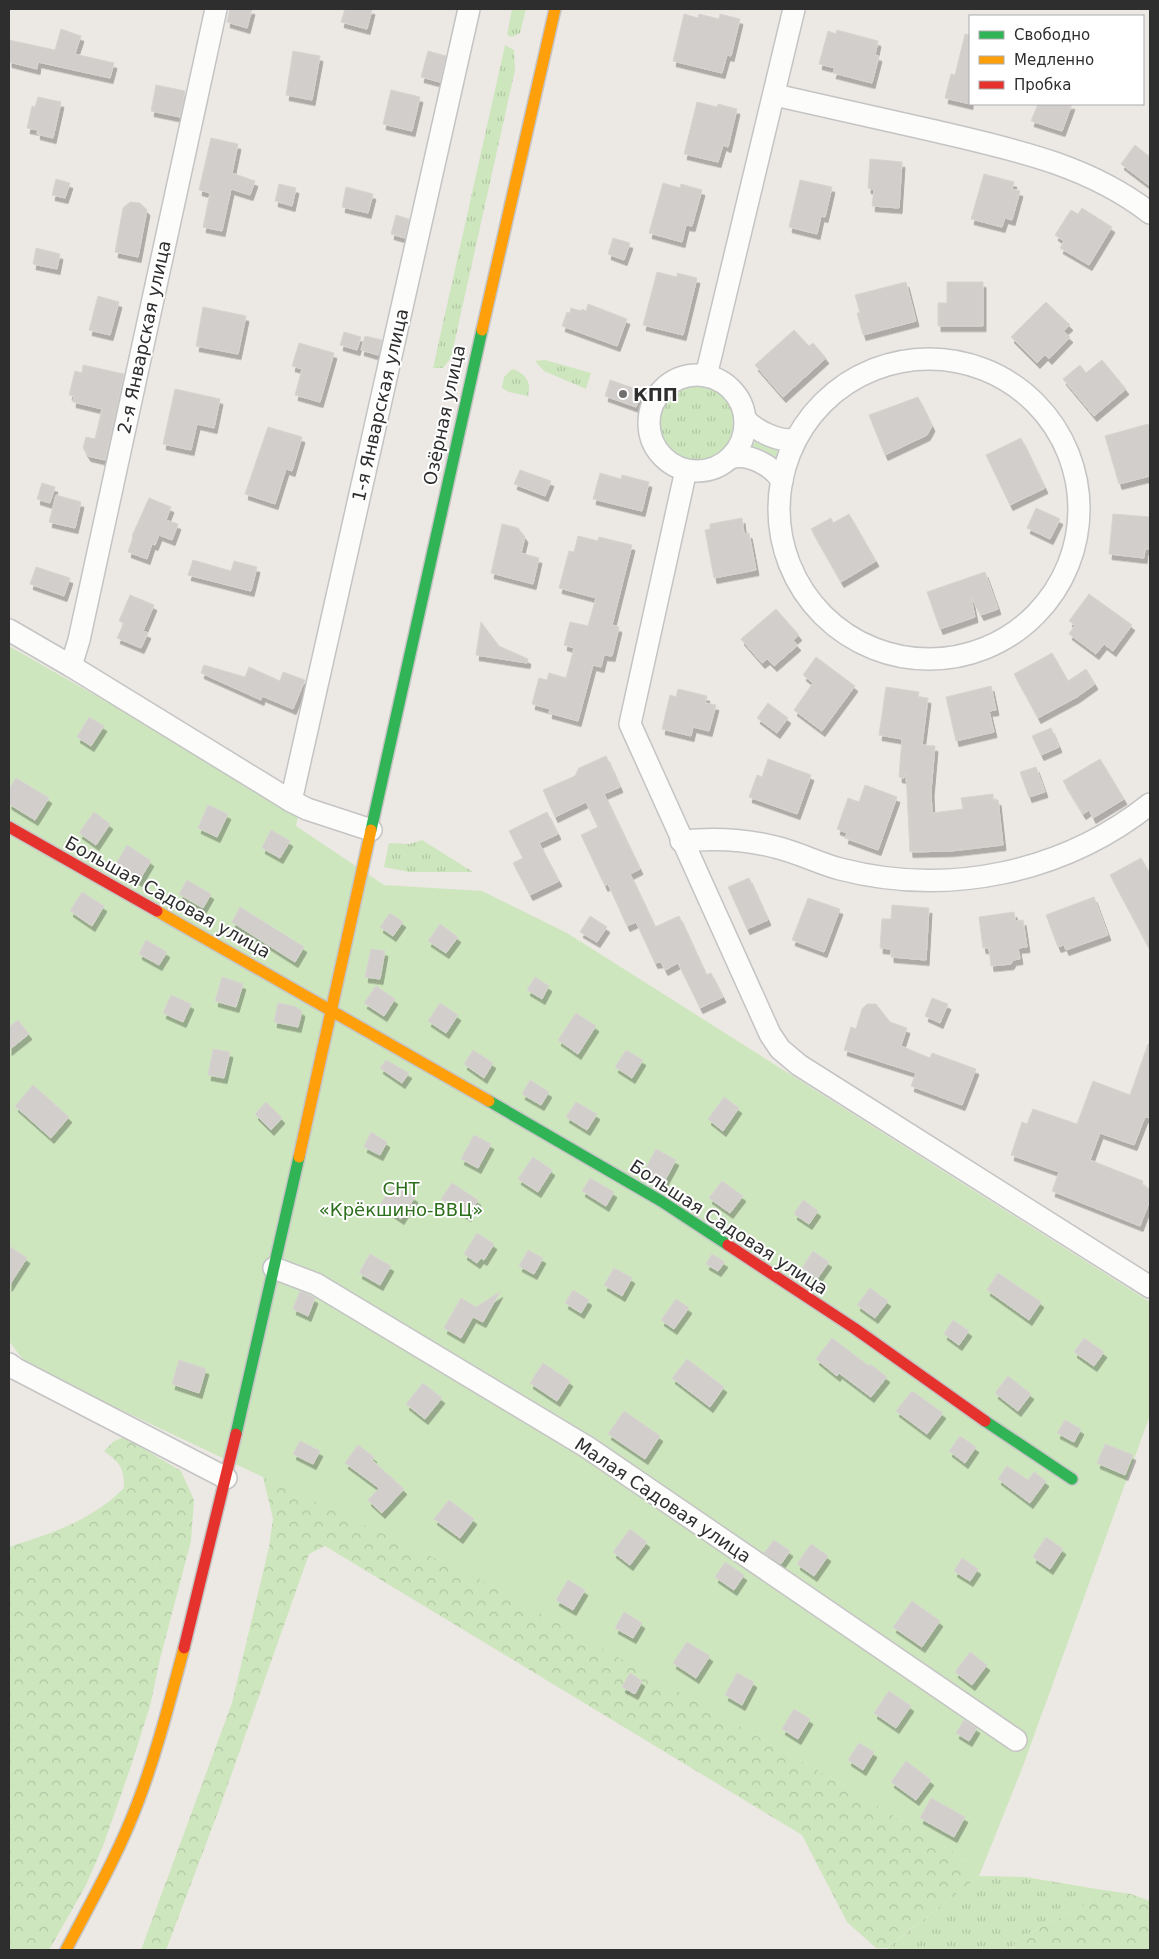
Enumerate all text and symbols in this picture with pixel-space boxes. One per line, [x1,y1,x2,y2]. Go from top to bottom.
legend [969,15,1144,105]
text: Свободно [1014,26,1090,44]
text: Медленно [1014,51,1094,69]
text: Пробка [1014,76,1071,94]
street label: 2-я Январская улица [113,238,175,436]
street label: 1-я Январская улица [348,307,412,503]
street label: Озёрная улица [419,343,469,487]
place label: КПП [633,384,678,405]
marker: КПП [617,388,629,400]
street label: Большая Садовая улица [61,832,275,962]
street label: Большая Садовая улица [626,1155,832,1299]
park label: СНТ «Крёкшино-ВВЦ» [319,1178,483,1220]
street label: Малая Садовая улица [571,1433,755,1567]

